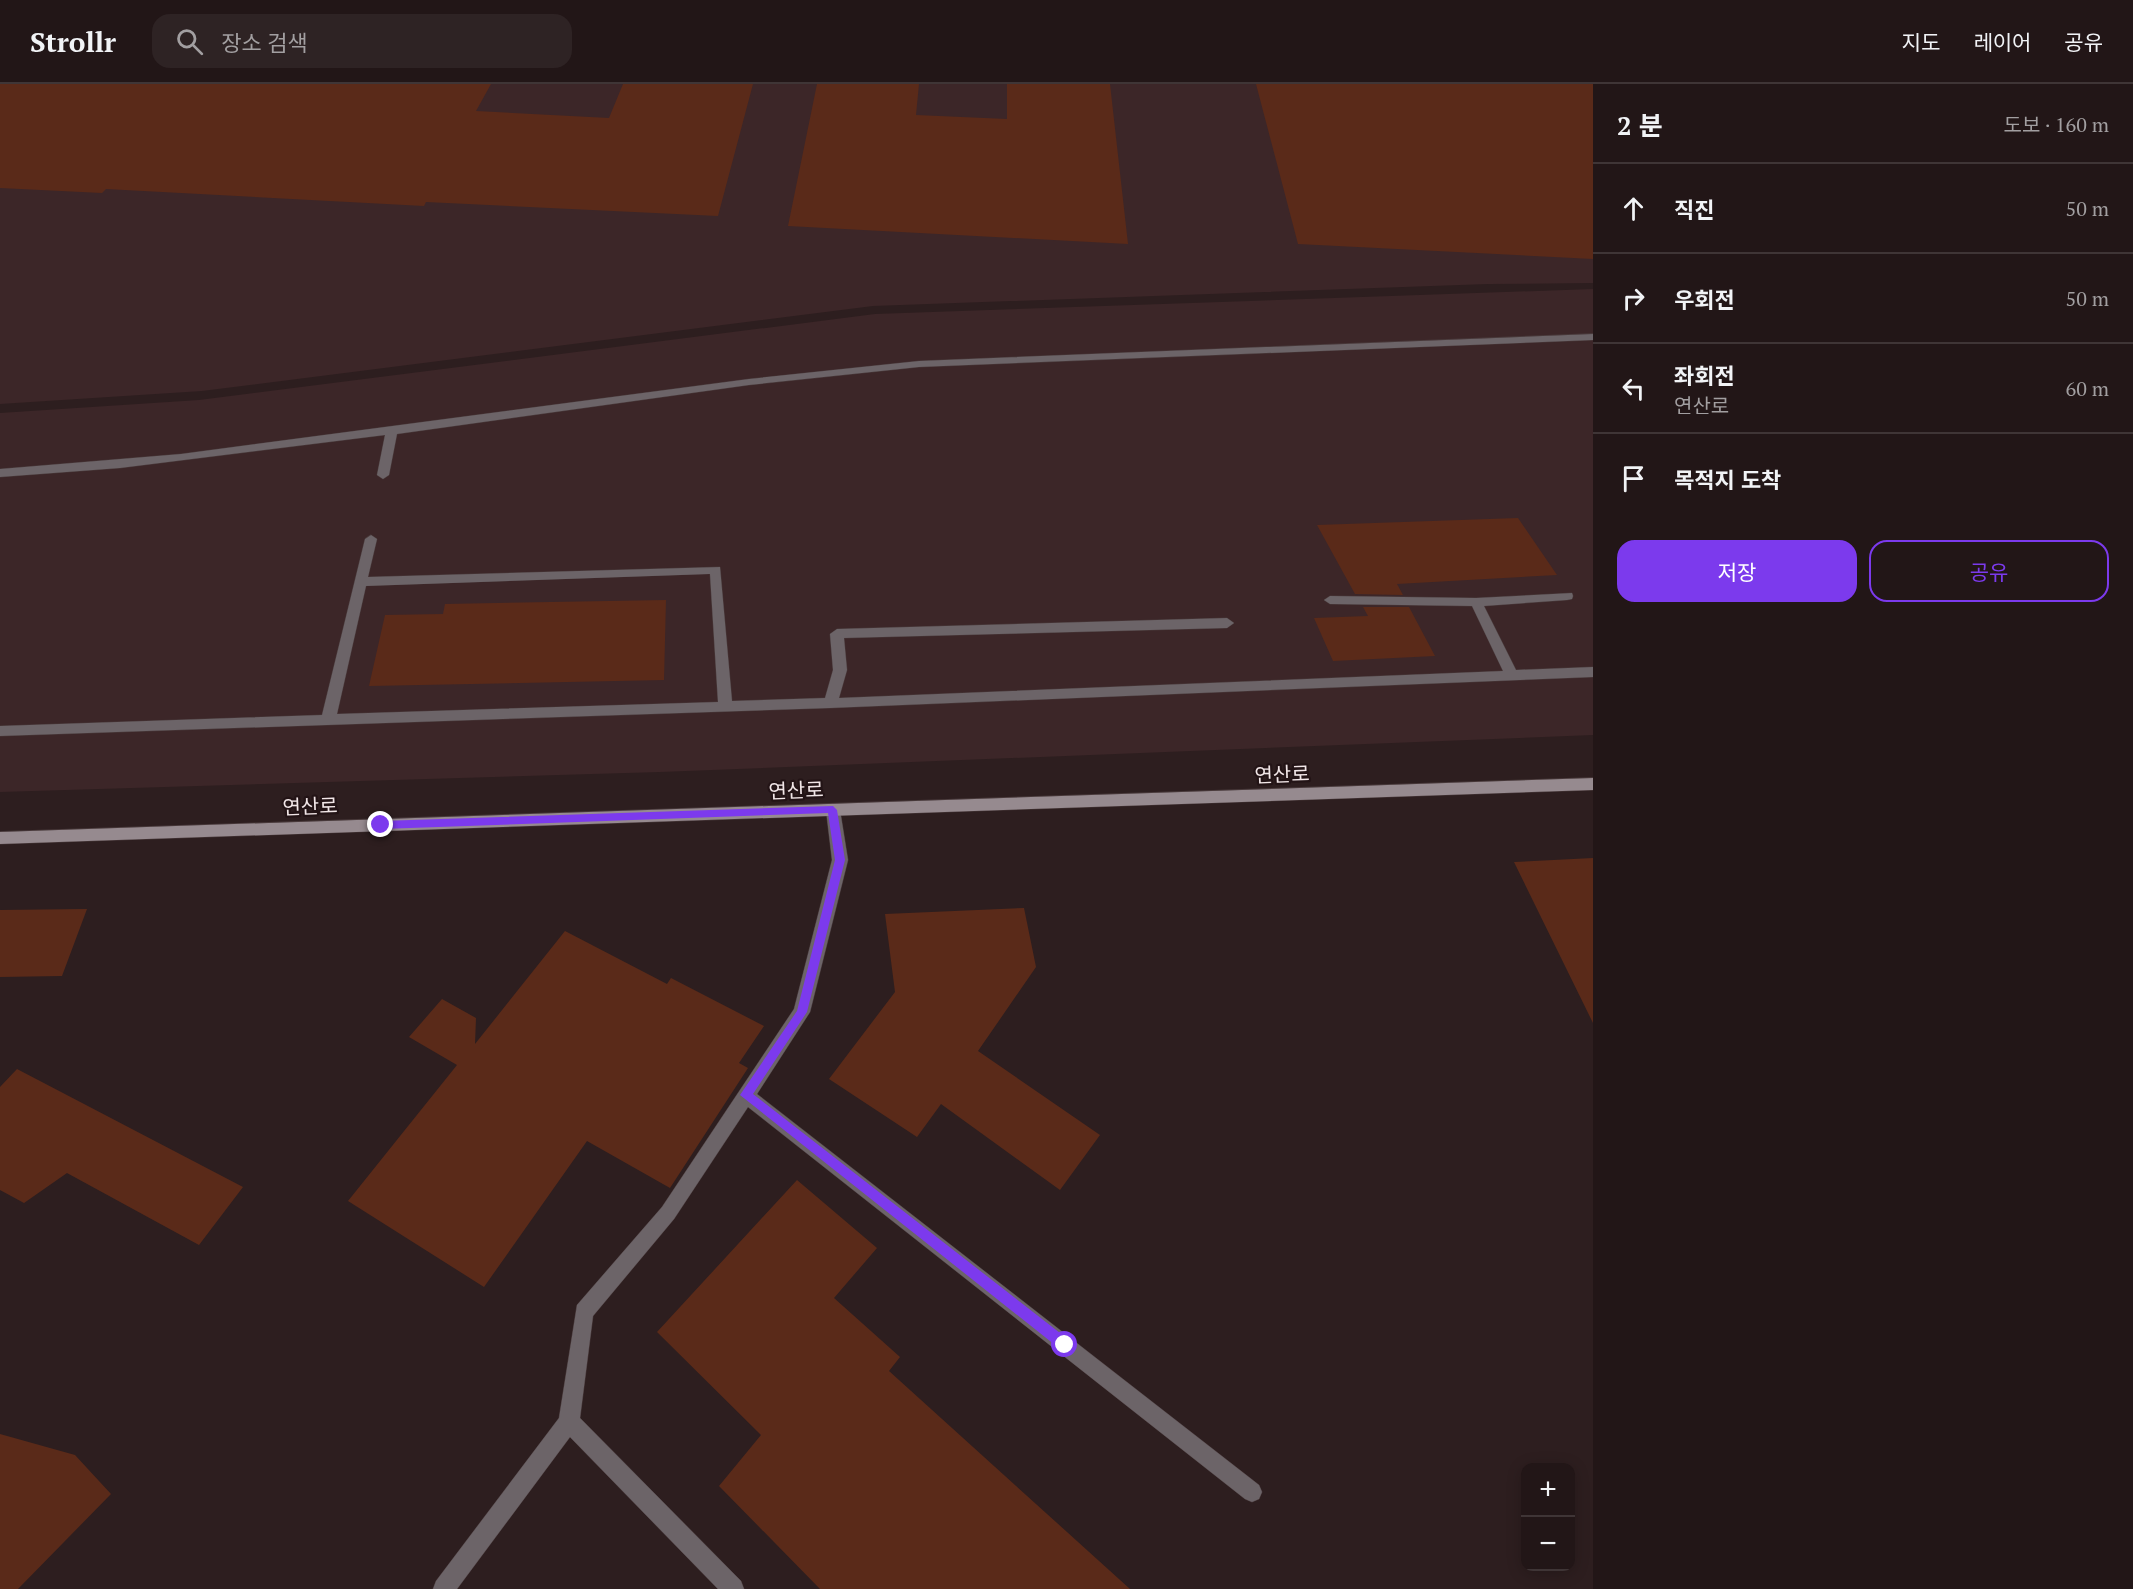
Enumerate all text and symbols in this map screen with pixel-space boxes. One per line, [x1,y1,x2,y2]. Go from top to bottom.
search box [152,14,572,68]
text: Strollr [30,23,116,60]
icon: search [173,25,206,58]
text: 장소 검색 [221,28,307,57]
text: 지도 [1902,28,1940,56]
text: 레이어 [1973,28,2031,56]
text: 공유 [2064,28,2103,56]
text: 2 분 [1617,108,1663,142]
text: 도보 · 160 m [2004,111,2109,138]
icon: ahead [1617,192,1650,225]
text: 직진 [1674,195,1714,224]
text: 50 m [2066,195,2109,222]
icon: right [1617,282,1650,315]
text: 우회전 [1674,285,1735,314]
text: 50 m [2066,285,2109,312]
text: 좌회전 [1674,361,1735,390]
icon: left [1617,372,1650,405]
text: 60 m [2066,375,2109,402]
text: 연산로 [1674,392,1729,419]
icon: arrive [1617,462,1650,495]
text: 목적지 도착 [1674,465,1781,494]
button: 저장 [1617,540,1857,602]
button: 공유 [1869,540,2109,602]
street label: 연산로 [1254,760,1310,788]
street label: 연산로 [768,776,824,804]
street label: 연산로 [282,792,338,820]
route end [367,811,393,837]
route start [1051,1331,1077,1357]
map controls [1521,1463,1575,1571]
button: + [1521,1463,1575,1517]
button: − [1521,1517,1575,1571]

